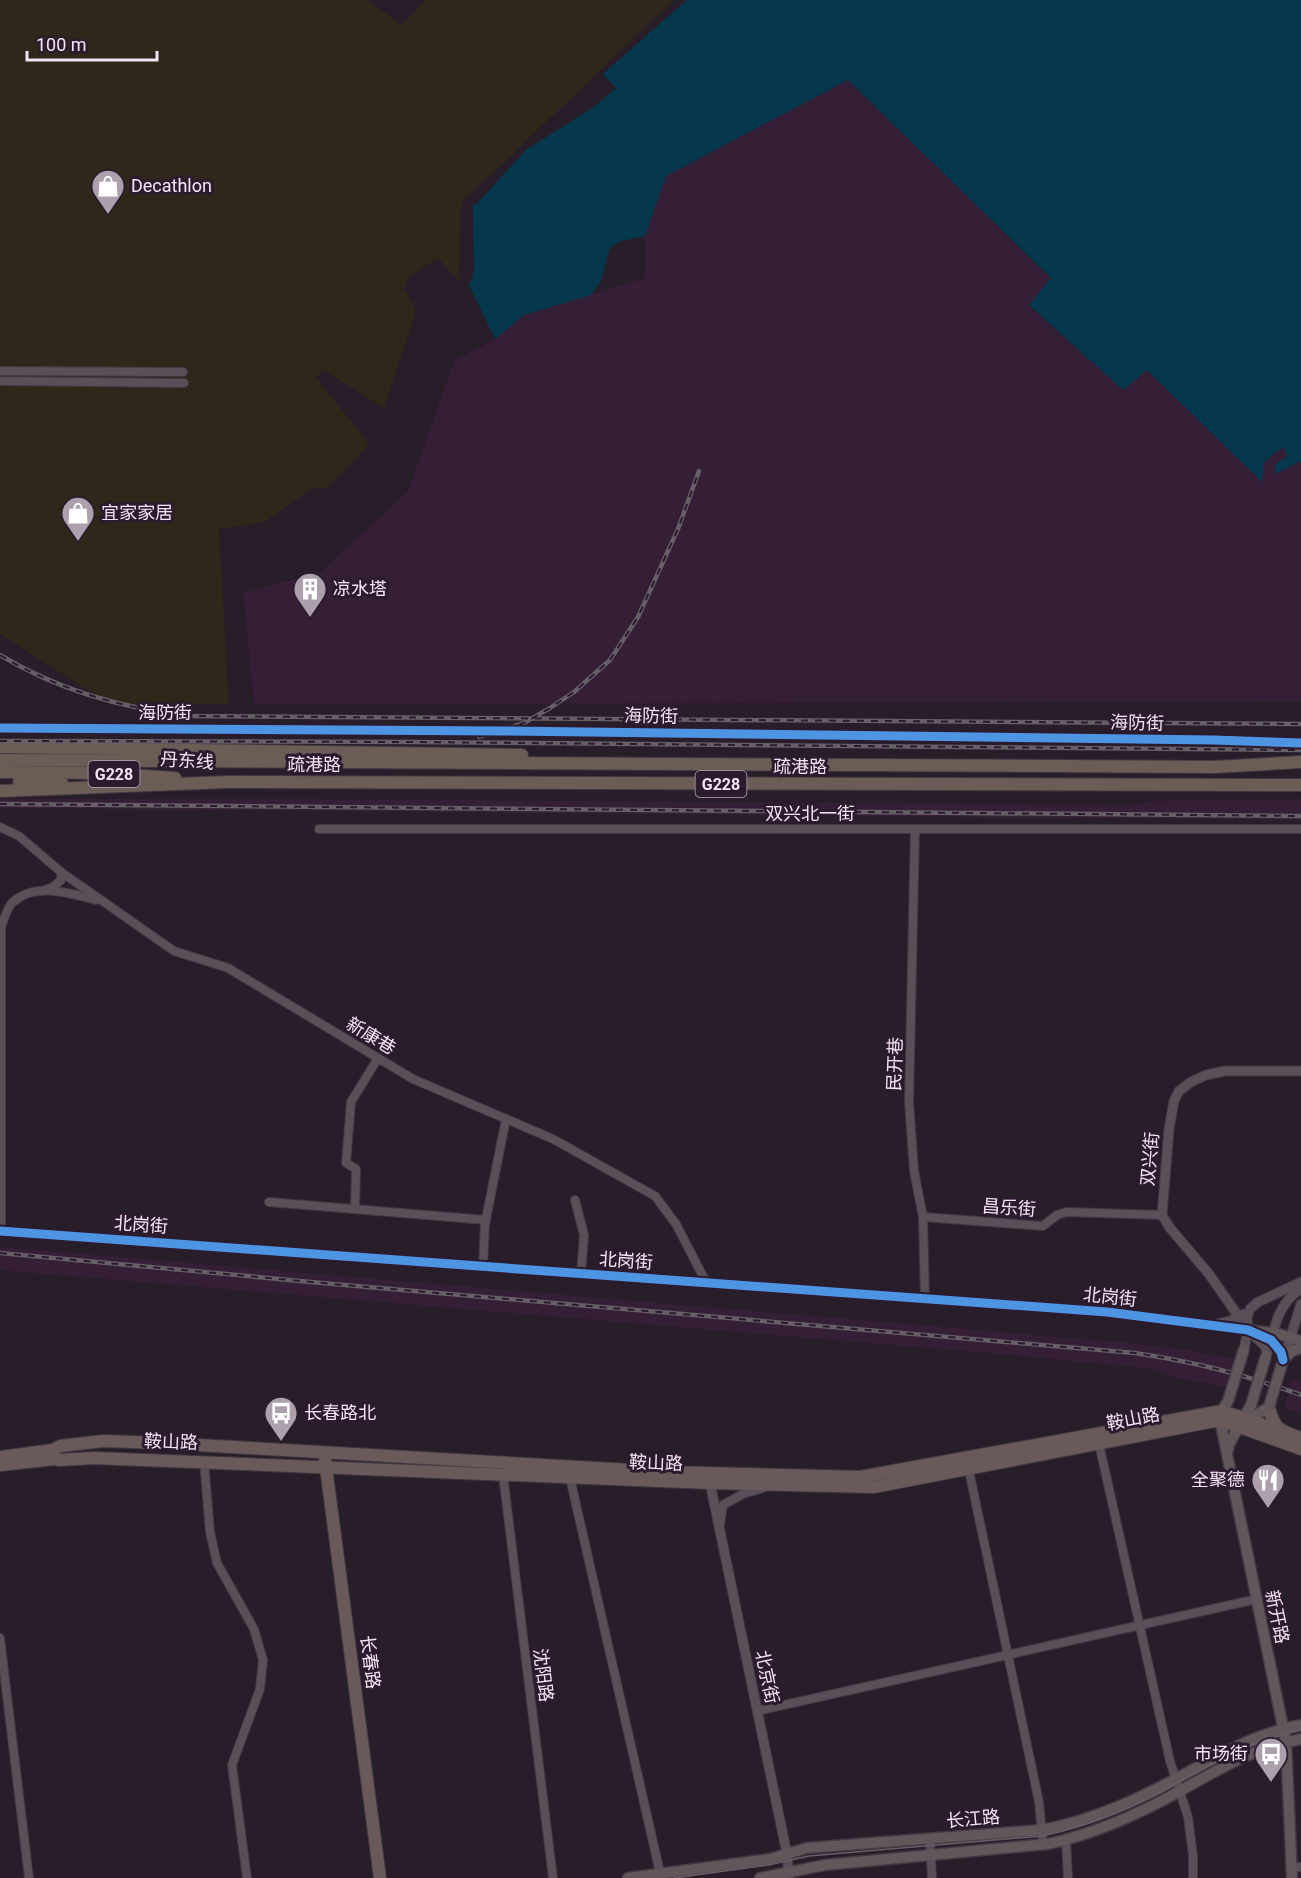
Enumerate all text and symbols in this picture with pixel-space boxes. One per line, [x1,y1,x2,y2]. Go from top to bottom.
scale bar [27,24,158,62]
text: 100 m [36,34,87,55]
shop icon: Decathlon [90,168,126,215]
place label: Decathlon [131,175,212,196]
shop icon: 宜家家居 [60,495,96,542]
place label: 宜家家居 [101,502,173,523]
building icon: 凉水塔 [292,571,328,618]
place label: 凉水塔 [333,578,387,599]
street label: 海防街 [138,702,192,723]
street label: 海防街 [624,705,678,726]
street label: 海防街 [1110,712,1164,733]
street label: 丹东线 [159,748,215,773]
street label: 疏港路 [287,754,341,775]
street label: 疏港路 [773,756,827,777]
road number: G228 [88,761,140,787]
road number: G228 [696,771,746,797]
street label: 双兴北一街 [765,803,855,824]
street label: 新康巷 [343,1013,400,1058]
street label: 民开巷 [883,1037,906,1091]
street label: 双兴街 [1137,1131,1162,1187]
street label: 昌乐街 [981,1195,1037,1220]
street label: 北岗街 [113,1212,169,1237]
street label: 北岗街 [598,1248,654,1273]
street label: 北岗街 [1082,1283,1138,1310]
bus stop icon: 长春路北 [263,1395,299,1442]
place label: 长春路北 [304,1402,376,1423]
street label: 鞍山路 [1104,1403,1161,1434]
street label: 鞍山路 [144,1430,198,1453]
street label: 鞍山路 [629,1451,683,1474]
restaurant icon: 全聚德 [1250,1462,1286,1509]
place label: 全聚德 [1191,1469,1245,1490]
street label: 新开路 [1262,1588,1293,1645]
street label: 长春路 [357,1634,384,1690]
street label: 沈阳路 [530,1647,557,1703]
street label: 北京街 [752,1648,783,1705]
bus stop icon: 市场街 [1253,1736,1289,1783]
place label: 市场街 [1194,1743,1248,1764]
street label: 长江路 [945,1806,1001,1831]

